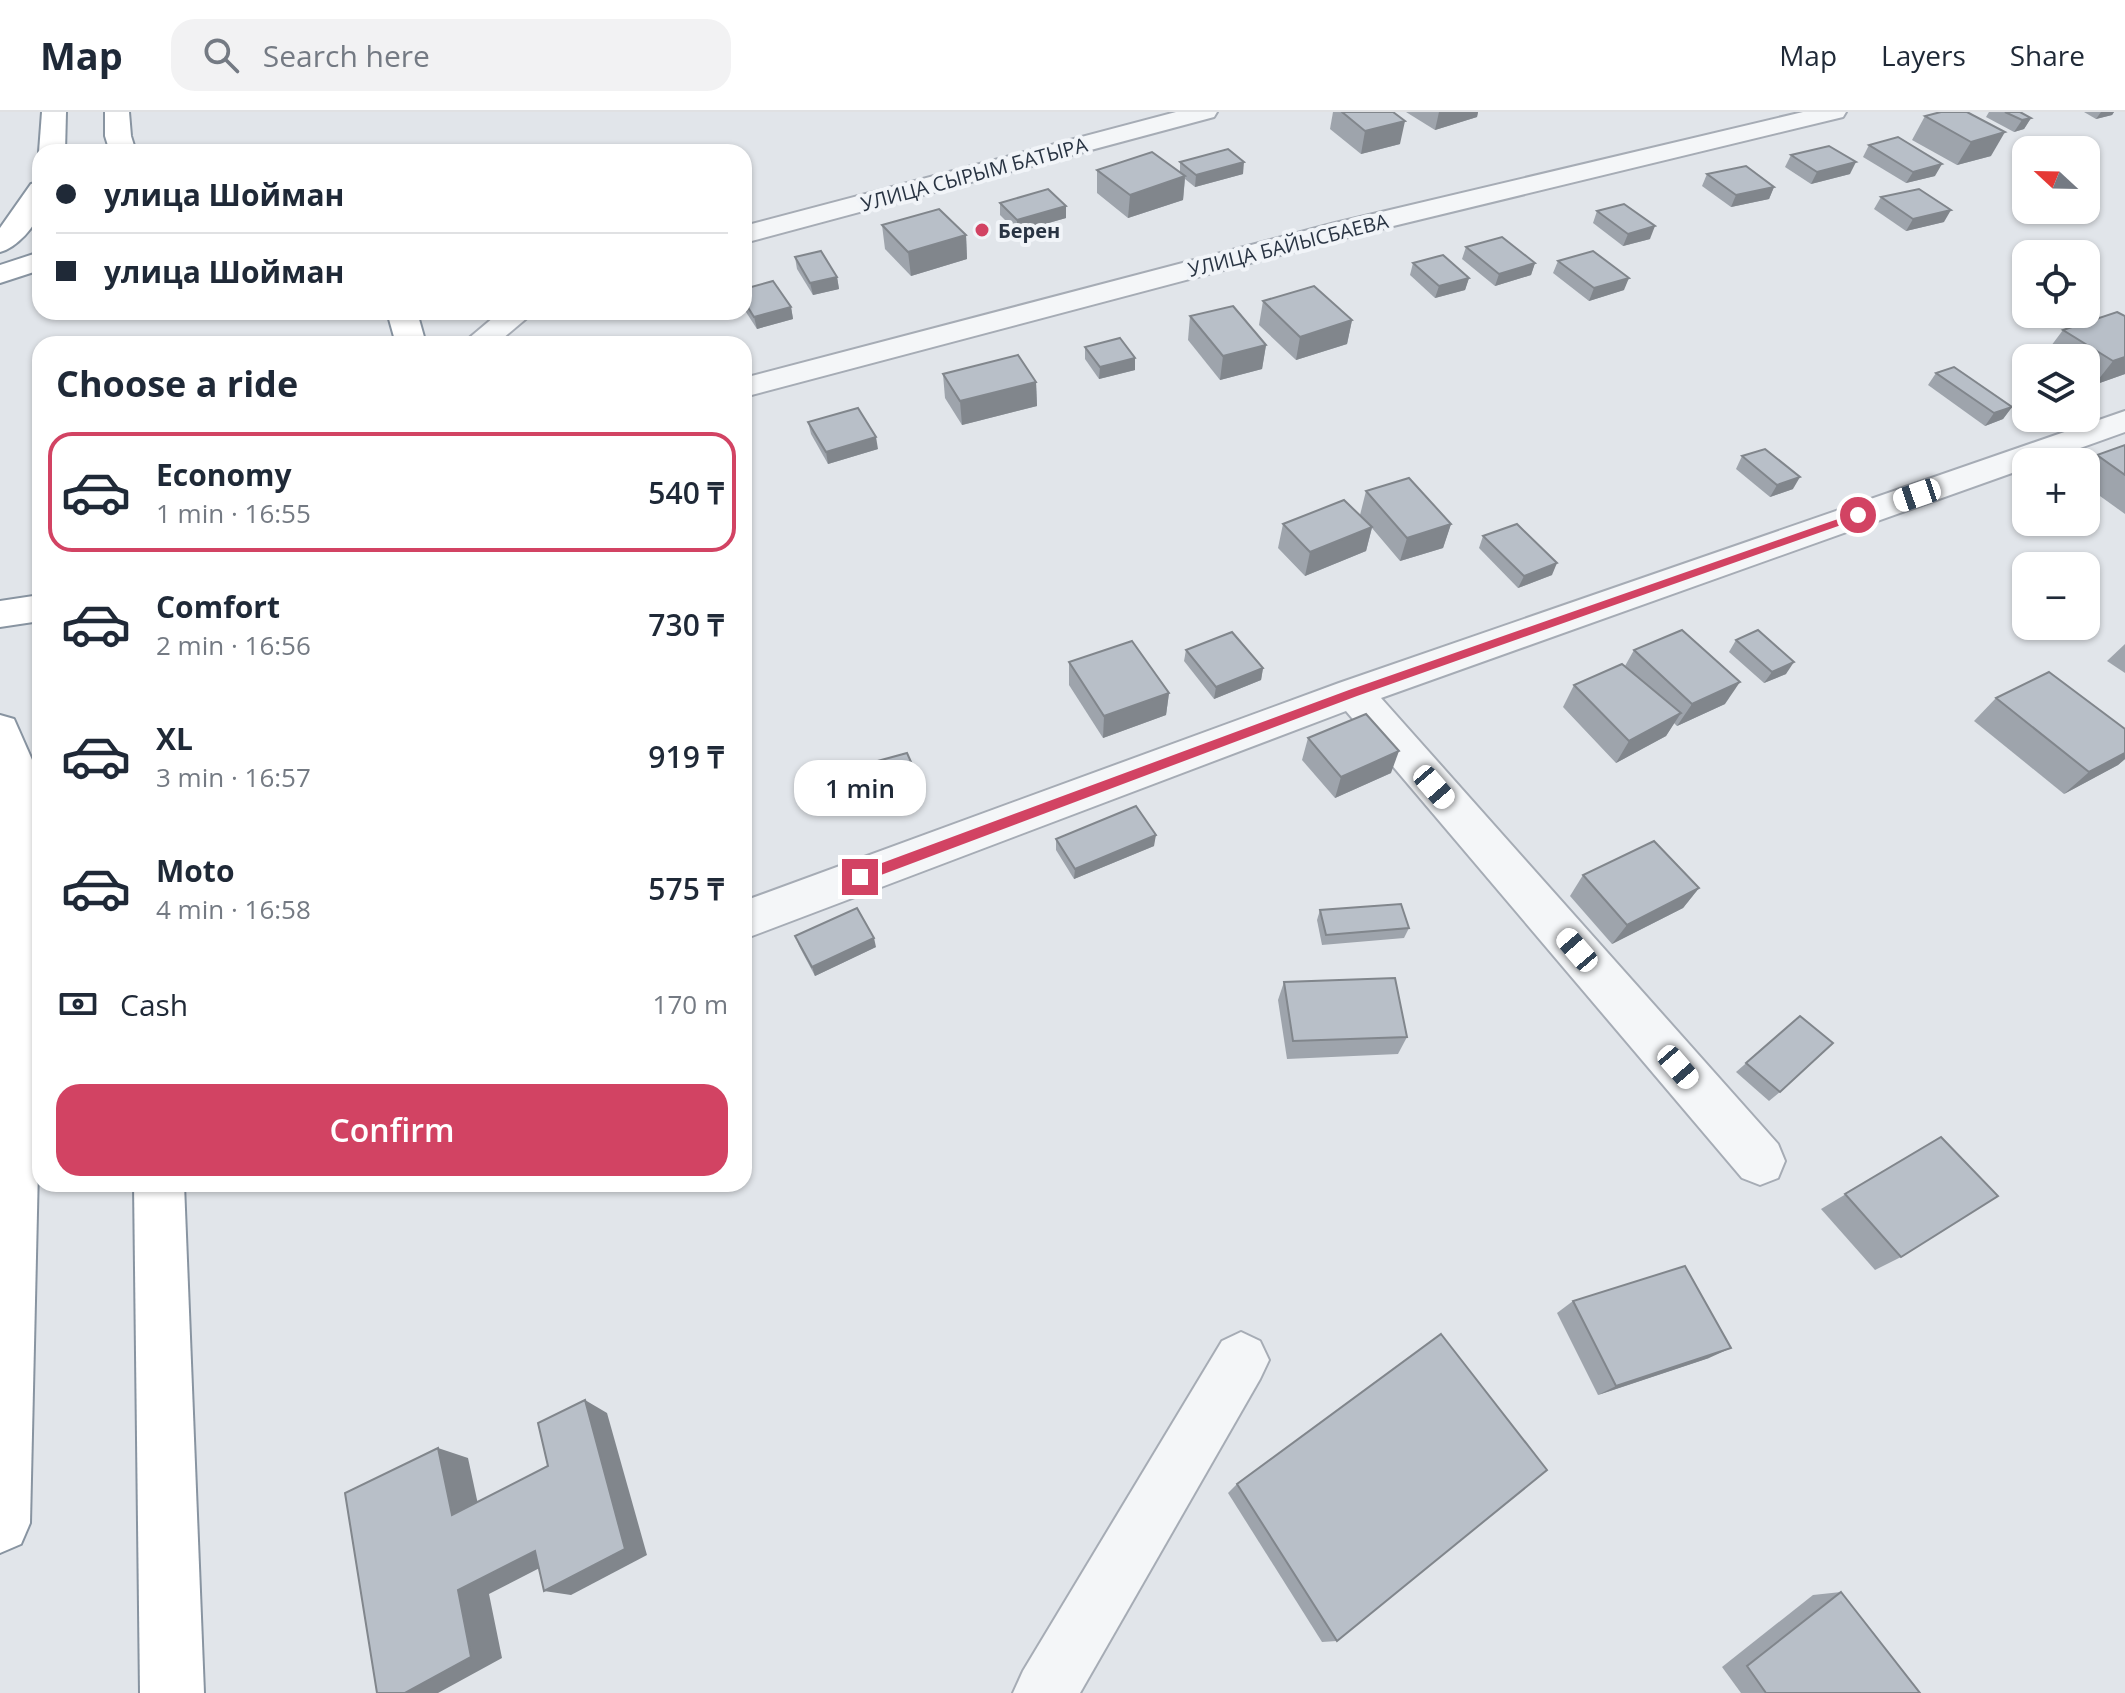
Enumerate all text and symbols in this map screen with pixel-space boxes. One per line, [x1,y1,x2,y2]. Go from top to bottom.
search box [171,19,731,91]
text: Map [40,29,123,81]
icon: search [199,33,243,77]
text: Search here [263,35,430,76]
text: Map [1779,36,1837,74]
text: Layers [1881,36,1966,74]
text: Share [2010,36,2085,74]
street label: УЛИЦА СЫРЫМ БАТЫРА [858,131,1091,217]
north arrow [2012,136,2100,224]
map controls [2012,136,2100,640]
text: улица Шойман [104,174,344,215]
street label: УЛИЦА БАЙЫСБАЕВА [1185,207,1391,283]
place label: Берен [998,217,1060,244]
marker: Берен [973,221,991,239]
button: locate [2012,240,2100,328]
text: улица Шойман [104,251,344,292]
button: layers [2012,344,2100,432]
text: Choose a ride [56,359,298,408]
button: + [2012,448,2100,536]
text: Economy [156,454,292,495]
icon: car [60,456,132,528]
text: 540 ₸ [648,472,724,513]
car [1890,476,1944,514]
text: 1 min · 16:55 [156,495,311,531]
route start [1840,497,1876,533]
button: − [2012,552,2100,640]
text: Comfort [156,586,280,627]
icon: car [60,588,132,660]
text: 730 ₸ [648,604,724,645]
text: 2 min · 16:56 [156,627,311,663]
text: XL [156,718,193,759]
icon: car [60,720,132,792]
text: 919 ₸ [648,736,724,777]
text: 3 min · 16:57 [156,759,311,795]
callout: 1 min [794,761,926,817]
car [1409,761,1459,813]
text: 1 min [825,770,895,806]
text: Moto [156,850,234,891]
icon: car [60,852,132,924]
route end [842,859,878,895]
text: 575 ₸ [648,868,724,909]
text: 4 min · 16:58 [156,891,311,927]
car [1552,924,1602,976]
icon: cash [56,982,100,1026]
text: Cash [120,984,188,1025]
text: 170 m [653,986,728,1022]
car [1653,1041,1703,1093]
button: Confirm [56,1084,728,1176]

